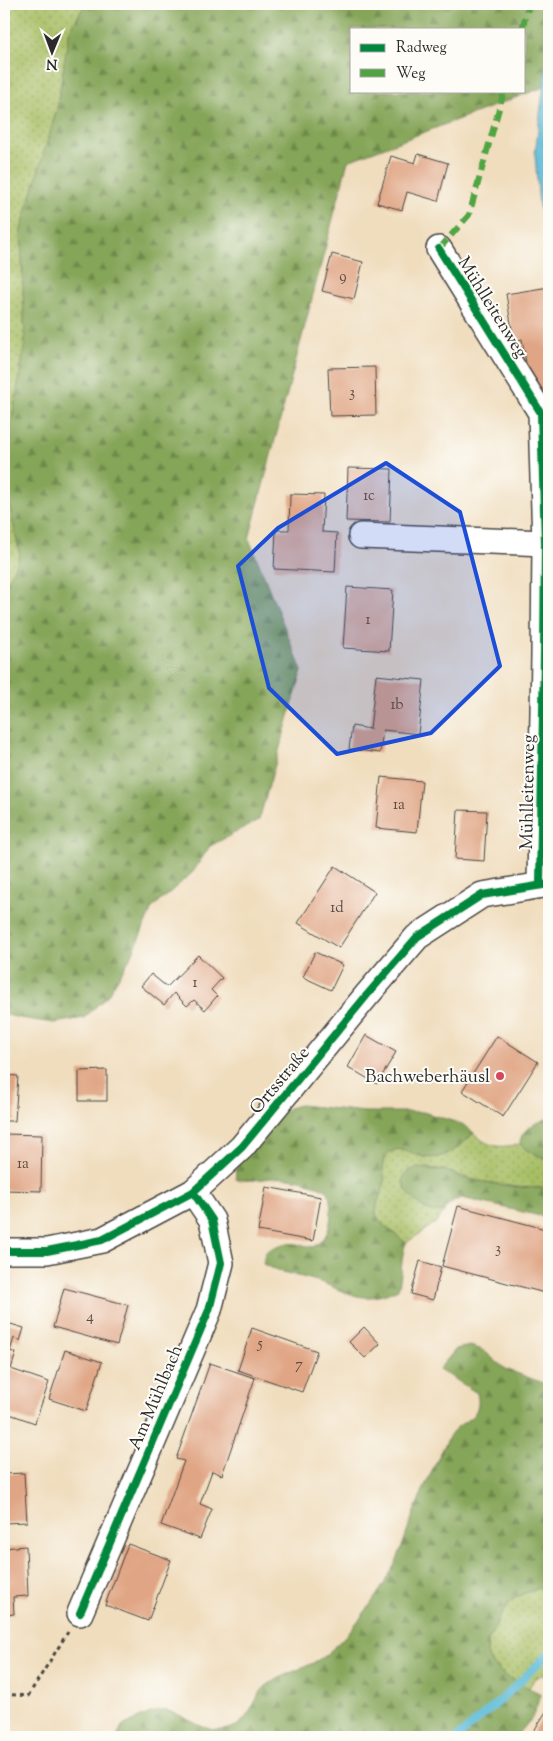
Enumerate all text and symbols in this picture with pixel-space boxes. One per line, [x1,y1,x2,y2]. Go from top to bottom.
north arrow [28,28,78,78]
legend [350,28,526,92]
text: Radweg [396,38,447,59]
text: N [46,53,58,73]
text: Weg [396,64,426,85]
street label: Mühlleitenweg [450,252,533,364]
house number: 9 [339,267,347,288]
house number: 3 [349,383,355,404]
house number: 1c [363,486,375,507]
house number: 1 [365,610,371,631]
house number: 1b [390,695,404,716]
street label: Mühlleitenweg [515,734,543,850]
house number: 1a [393,795,405,816]
house number: 1d [330,898,344,919]
house number: 1 [192,973,198,994]
street label: Ortsstraße [244,1042,317,1121]
place label: Bachweberhäusl [365,1065,490,1091]
marker: Bachweberhäusl [494,1070,506,1082]
house number: 1a [17,1154,29,1175]
house number: 3 [495,1239,501,1260]
house number: 4 [86,1307,94,1328]
house number: 5 [256,1334,263,1355]
street label: Am Mühlbach [123,1341,191,1455]
house number: 7 [295,1355,303,1376]

